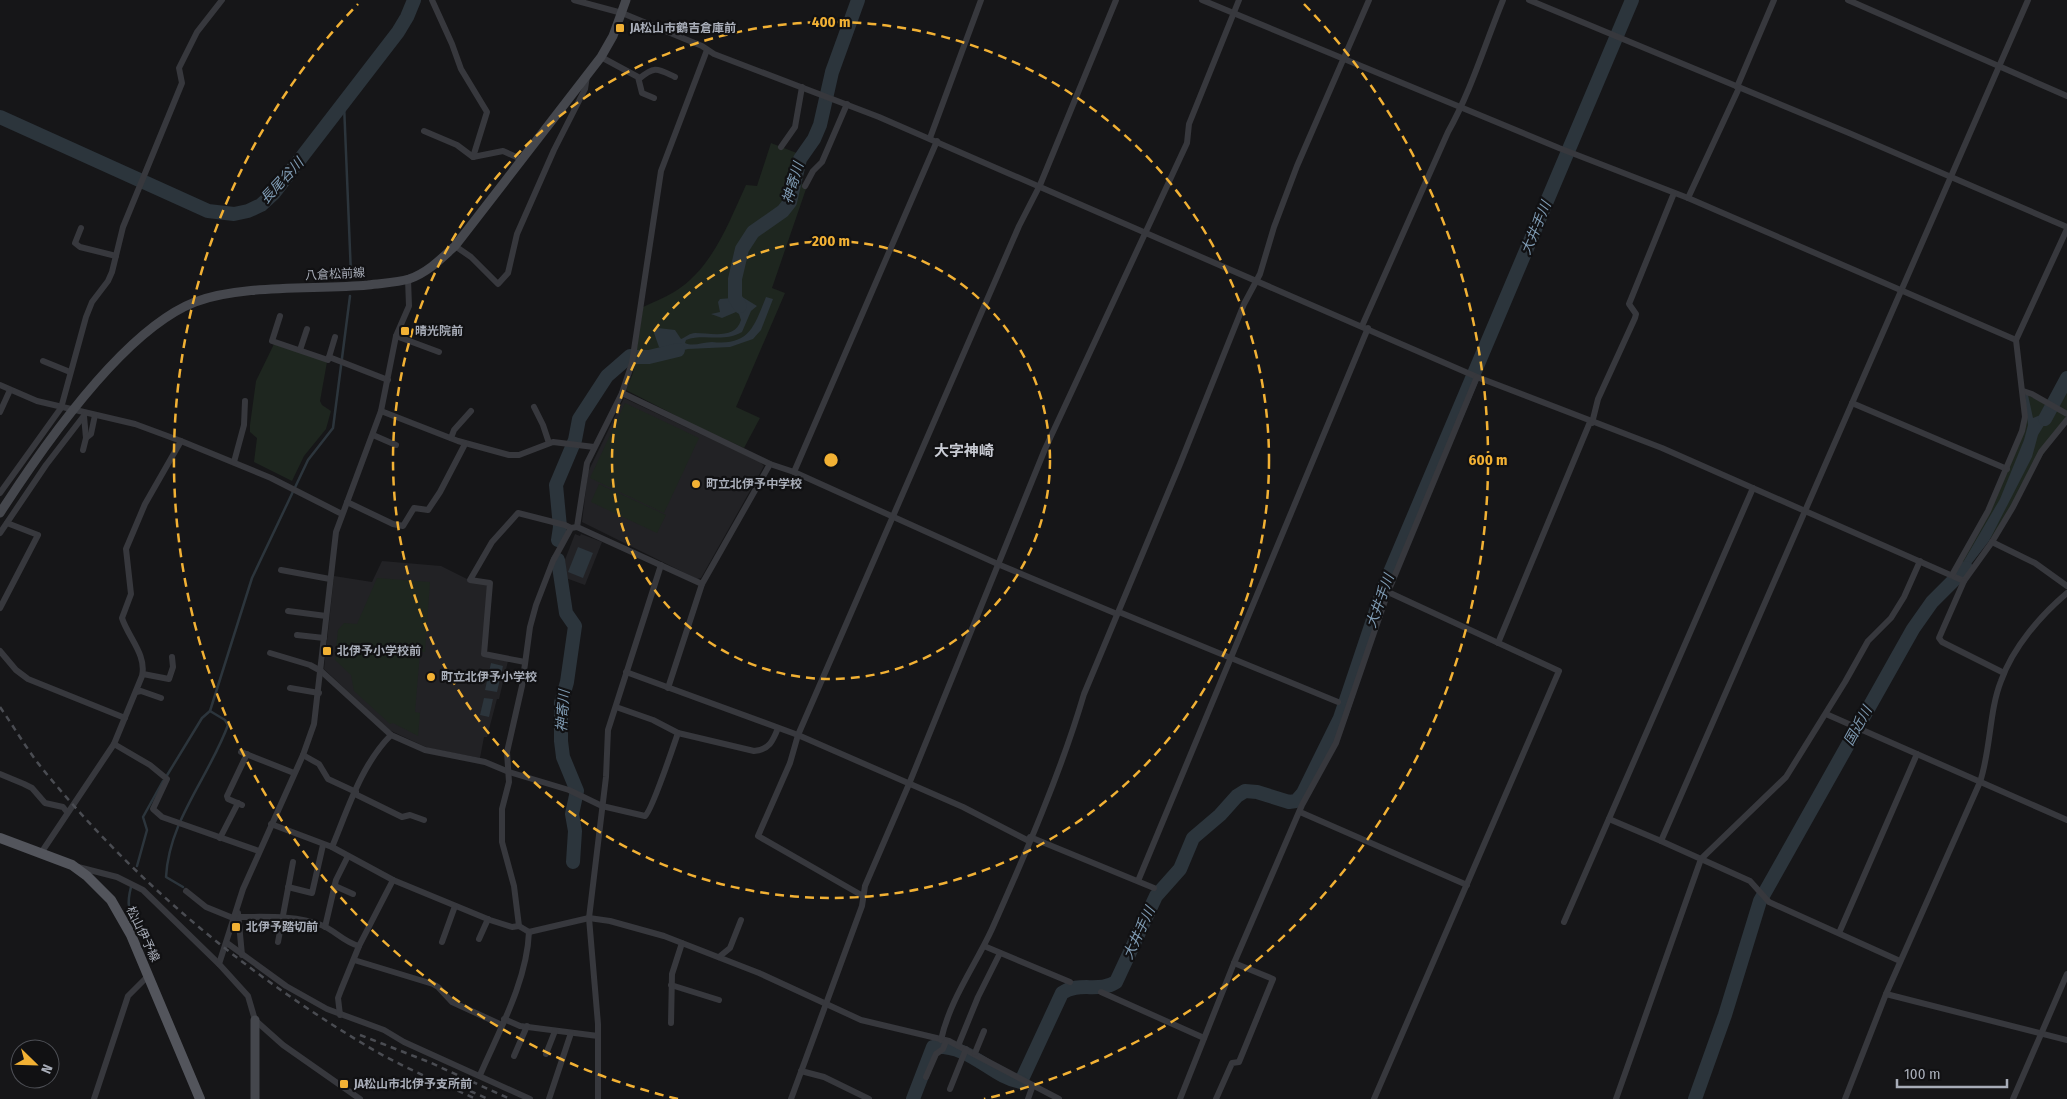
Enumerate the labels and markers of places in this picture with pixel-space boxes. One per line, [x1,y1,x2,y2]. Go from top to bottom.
place label: JA松山市鶴吉倉庫前 [629,21,736,35]
marker: JA松山市鶴吉倉庫前 [614,22,626,34]
place label: 晴光院前 [415,324,463,338]
marker: 晴光院前 [399,325,411,337]
centre of rings [822,451,840,469]
place label: 町立北伊予中学校 [706,477,802,491]
marker: 町立北伊予中学校 [690,478,702,490]
place label: 北伊予小学校前 [337,644,421,658]
marker: 北伊予小学校前 [321,645,333,657]
place label: 町立北伊予小学校 [441,670,537,684]
marker: 町立北伊予小学校 [425,671,437,683]
place label: 北伊予踏切前 [246,920,318,934]
marker: 北伊予踏切前 [230,921,242,933]
place label: JA松山市北伊予支所前 [353,1077,472,1091]
marker: JA松山市北伊予支所前 [338,1078,350,1090]

